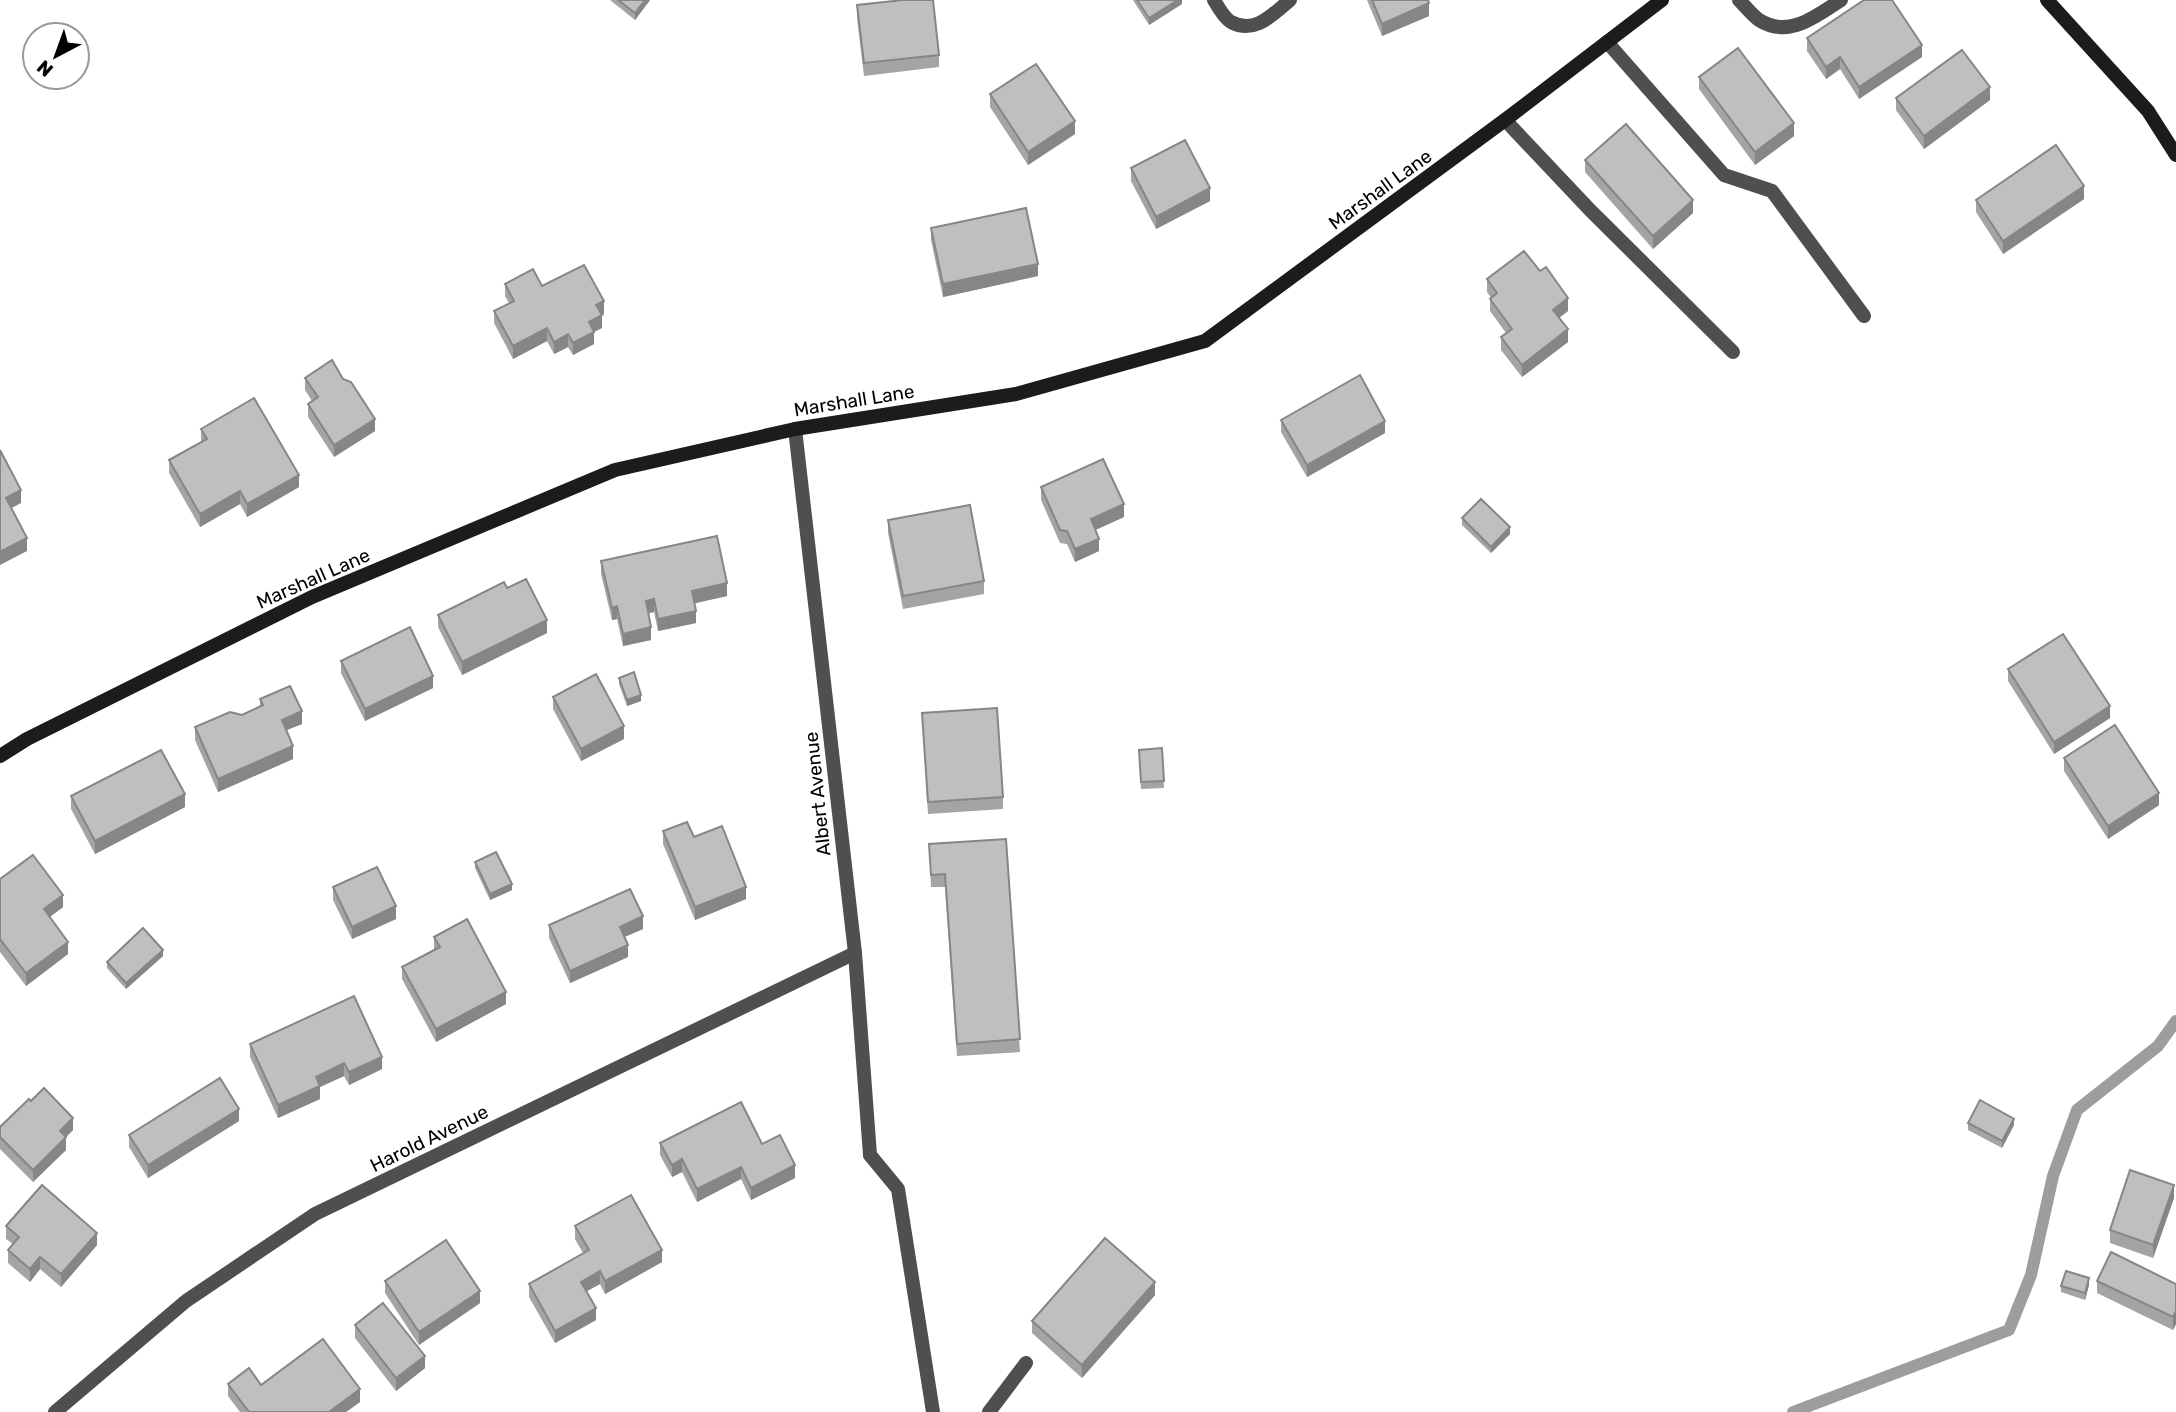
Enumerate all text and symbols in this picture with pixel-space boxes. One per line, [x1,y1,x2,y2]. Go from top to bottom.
north arrow [21,21,91,91]
text: N [32,55,58,82]
street label: Marshall Lane [1324,144,1436,234]
street label: Marshall Lane [792,380,916,421]
street label: Marshall Lane [253,543,374,614]
street label: Albert Avenue [800,731,835,857]
street label: Harold Avenue [366,1100,492,1177]

